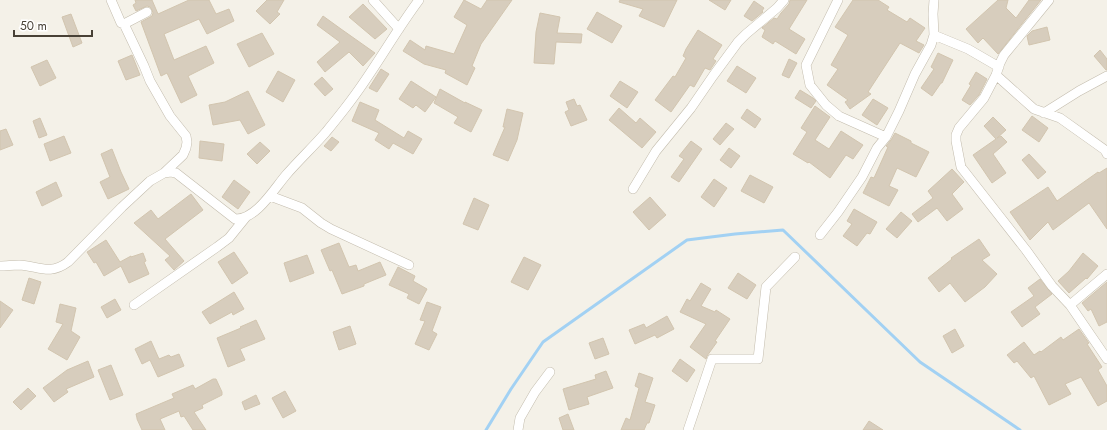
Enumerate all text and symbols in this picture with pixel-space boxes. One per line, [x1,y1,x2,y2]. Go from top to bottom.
scale bar [14,12,92,38]
text: 50 m [20,17,47,35]

